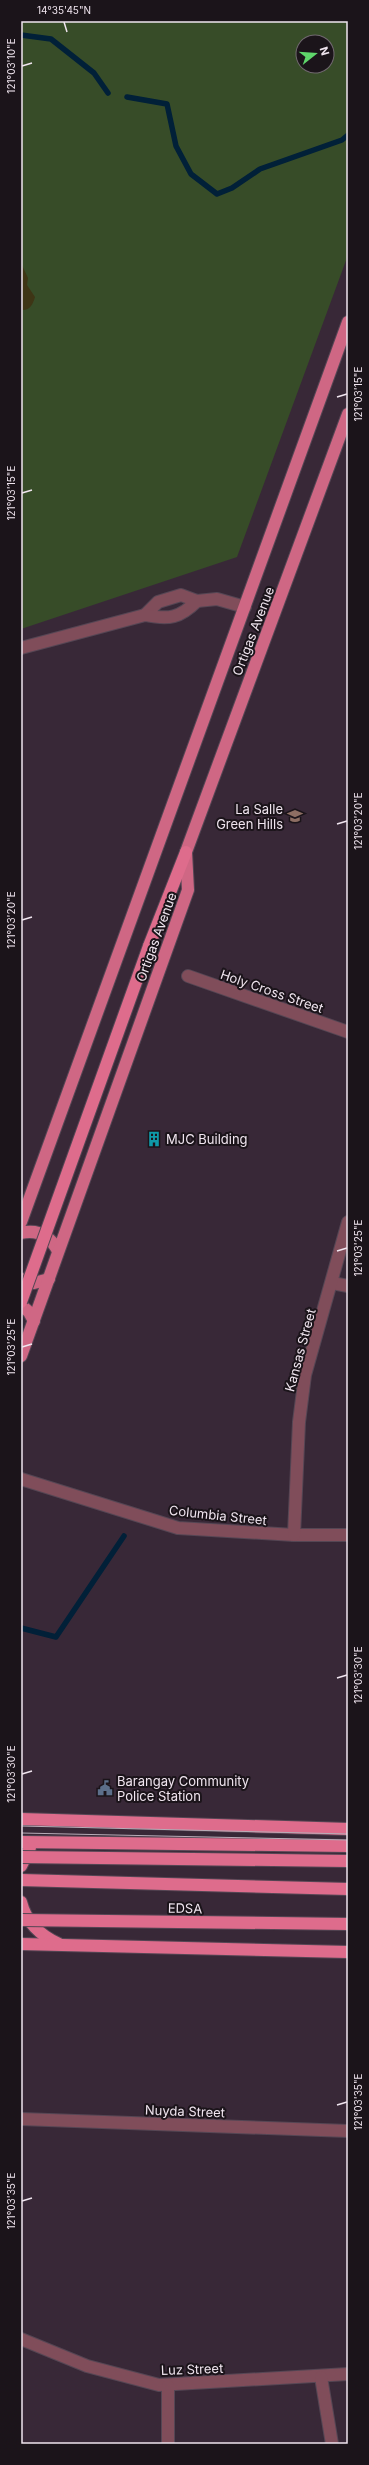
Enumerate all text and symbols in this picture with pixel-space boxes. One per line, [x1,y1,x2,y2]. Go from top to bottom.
text: 14°35'45"N [37,4,91,16]
north arrow [295,34,335,74]
text: 121°03'10"E [5,38,17,94]
text: N [317,45,332,57]
text: 121°03'15"E [352,366,364,422]
text: 121°03'15"E [5,465,17,521]
street label: Ortigas Avenue [229,584,277,678]
text: 121°03'20"E [352,792,364,850]
place label: La Salle Green Hills [216,801,283,832]
school or university icon: La Salle Green Hills [286,807,304,825]
street label: Ortigas Avenue [132,890,180,984]
text: 121°03'20"E [5,891,17,949]
street label: Holy Cross Street [218,966,326,1016]
building icon: MJC Building [145,1130,163,1148]
place label: MJC Building [166,1131,248,1147]
text: 121°03'25"E [352,1219,364,1277]
street label: Kansas Street [281,1307,319,1393]
text: 121°03'25"E [5,1318,17,1376]
street label: Columbia Street [168,1502,268,1528]
text: 121°03'30"E [352,1646,364,1704]
text: 121°03'30"E [5,1745,17,1803]
place label: Barangay Community Police Station [117,1773,249,1804]
public building icon: Barangay Community Police Station [96,1779,114,1797]
street label: EDSA [168,1900,202,1916]
text: 121°03'35"E [352,2073,364,2131]
street label: Nuyda Street [145,2102,225,2120]
text: 121°03'35"E [5,2172,17,2230]
street label: Luz Street [160,2360,224,2378]

